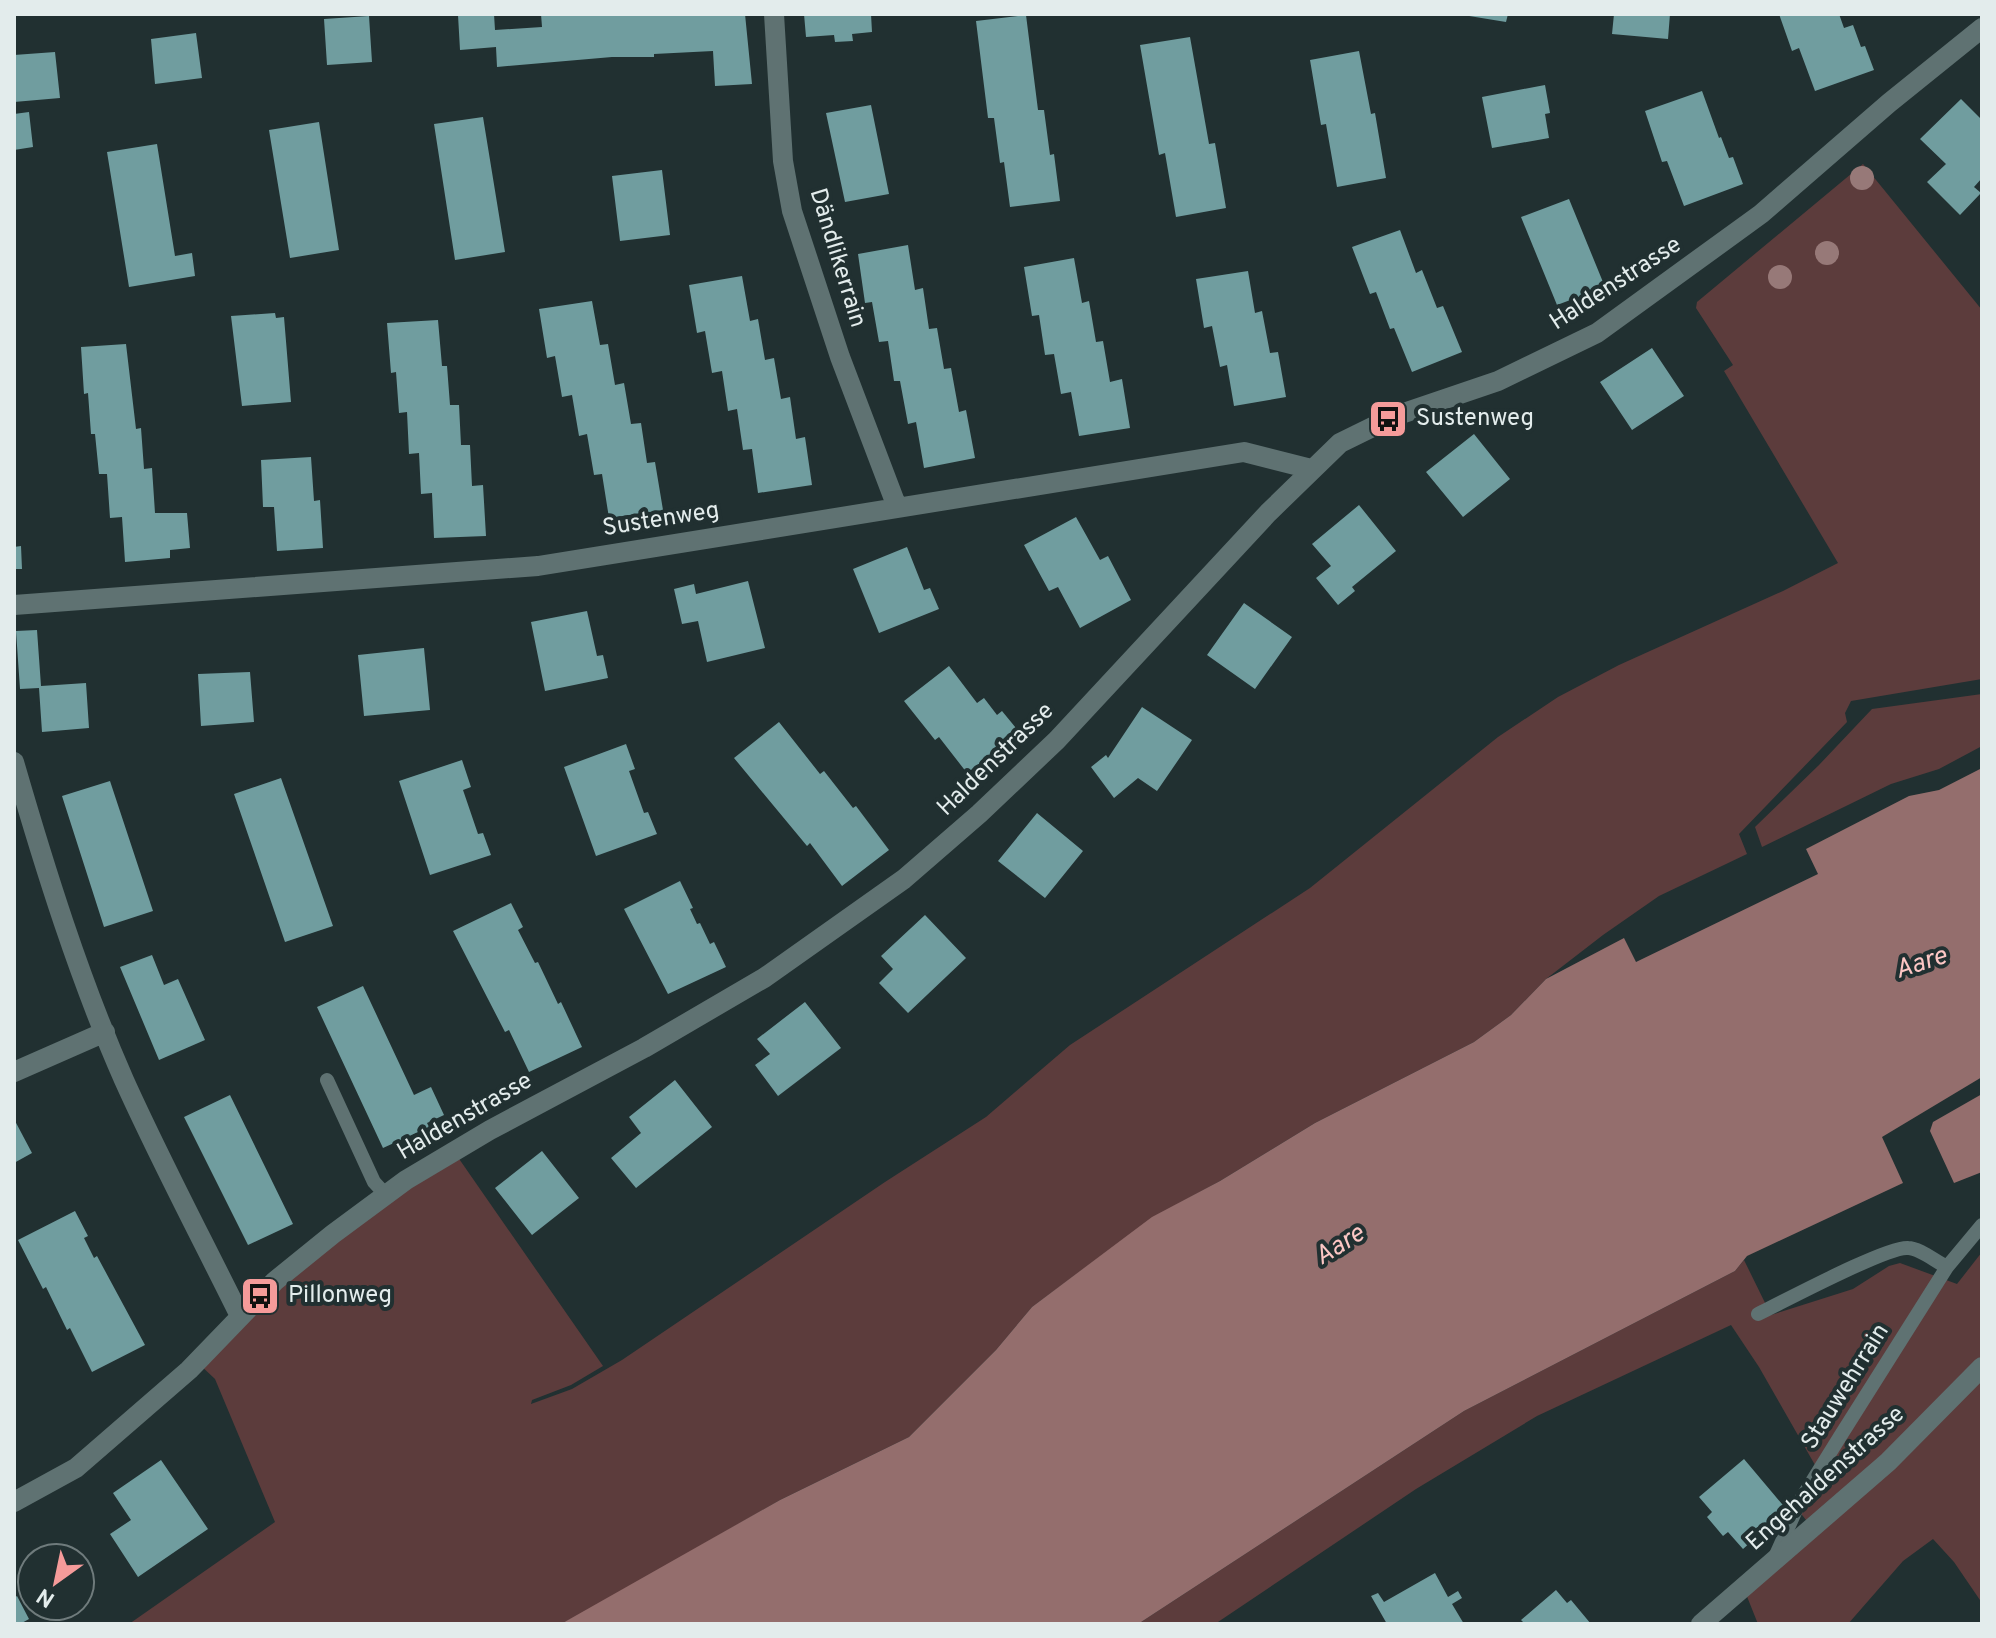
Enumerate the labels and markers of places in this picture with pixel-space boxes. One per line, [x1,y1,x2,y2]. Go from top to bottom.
bus stop icon: Sustenweg [1367,398,1409,440]
place label: Sustenweg [1416,404,1534,434]
bus stop icon: Pillonweg [239,1275,281,1317]
place label: Pillonweg [288,1281,392,1311]

